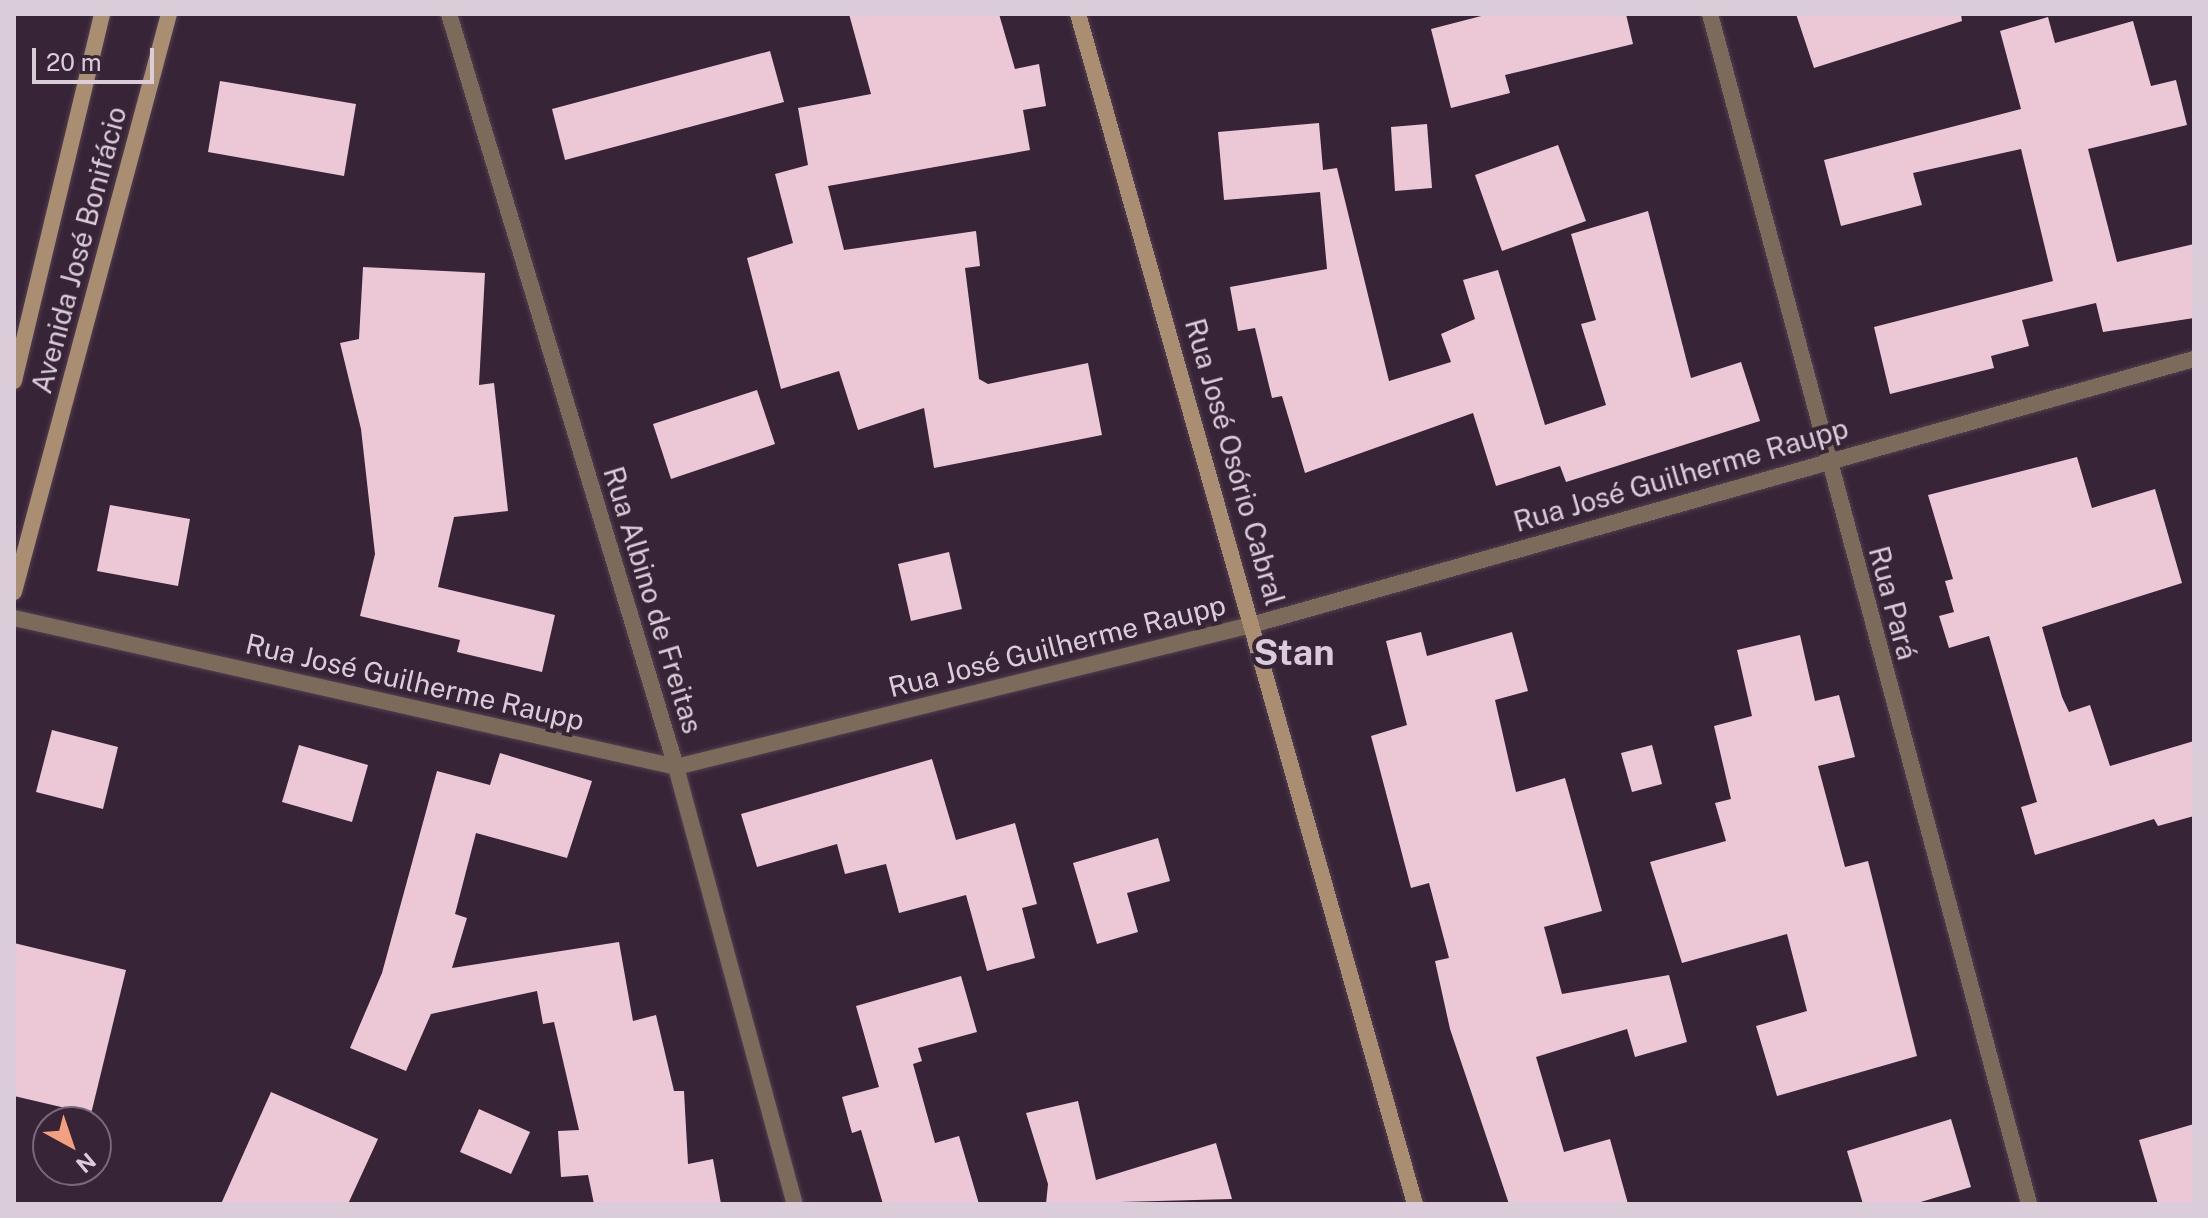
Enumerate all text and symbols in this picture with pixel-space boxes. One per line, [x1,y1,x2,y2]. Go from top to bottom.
scale bar [36,32,158,82]
text: 20 m [46,48,102,76]
street label: Avenida José Bonifácio [25,103,133,397]
street label: Rua José Osório Cabral [1178,314,1292,610]
street label: Rua José Guilherme Raupp [1510,411,1852,539]
street label: Rua Albino de Freitas [596,462,710,738]
street label: Rua Pará [1862,543,1924,663]
street label: Rua José Guilherme Raupp [885,588,1229,704]
street label: Rua José Guilherme Raupp [242,627,588,737]
district label: Stan [1253,631,1335,675]
north arrow [32,1106,112,1186]
text: N [71,1147,101,1178]

